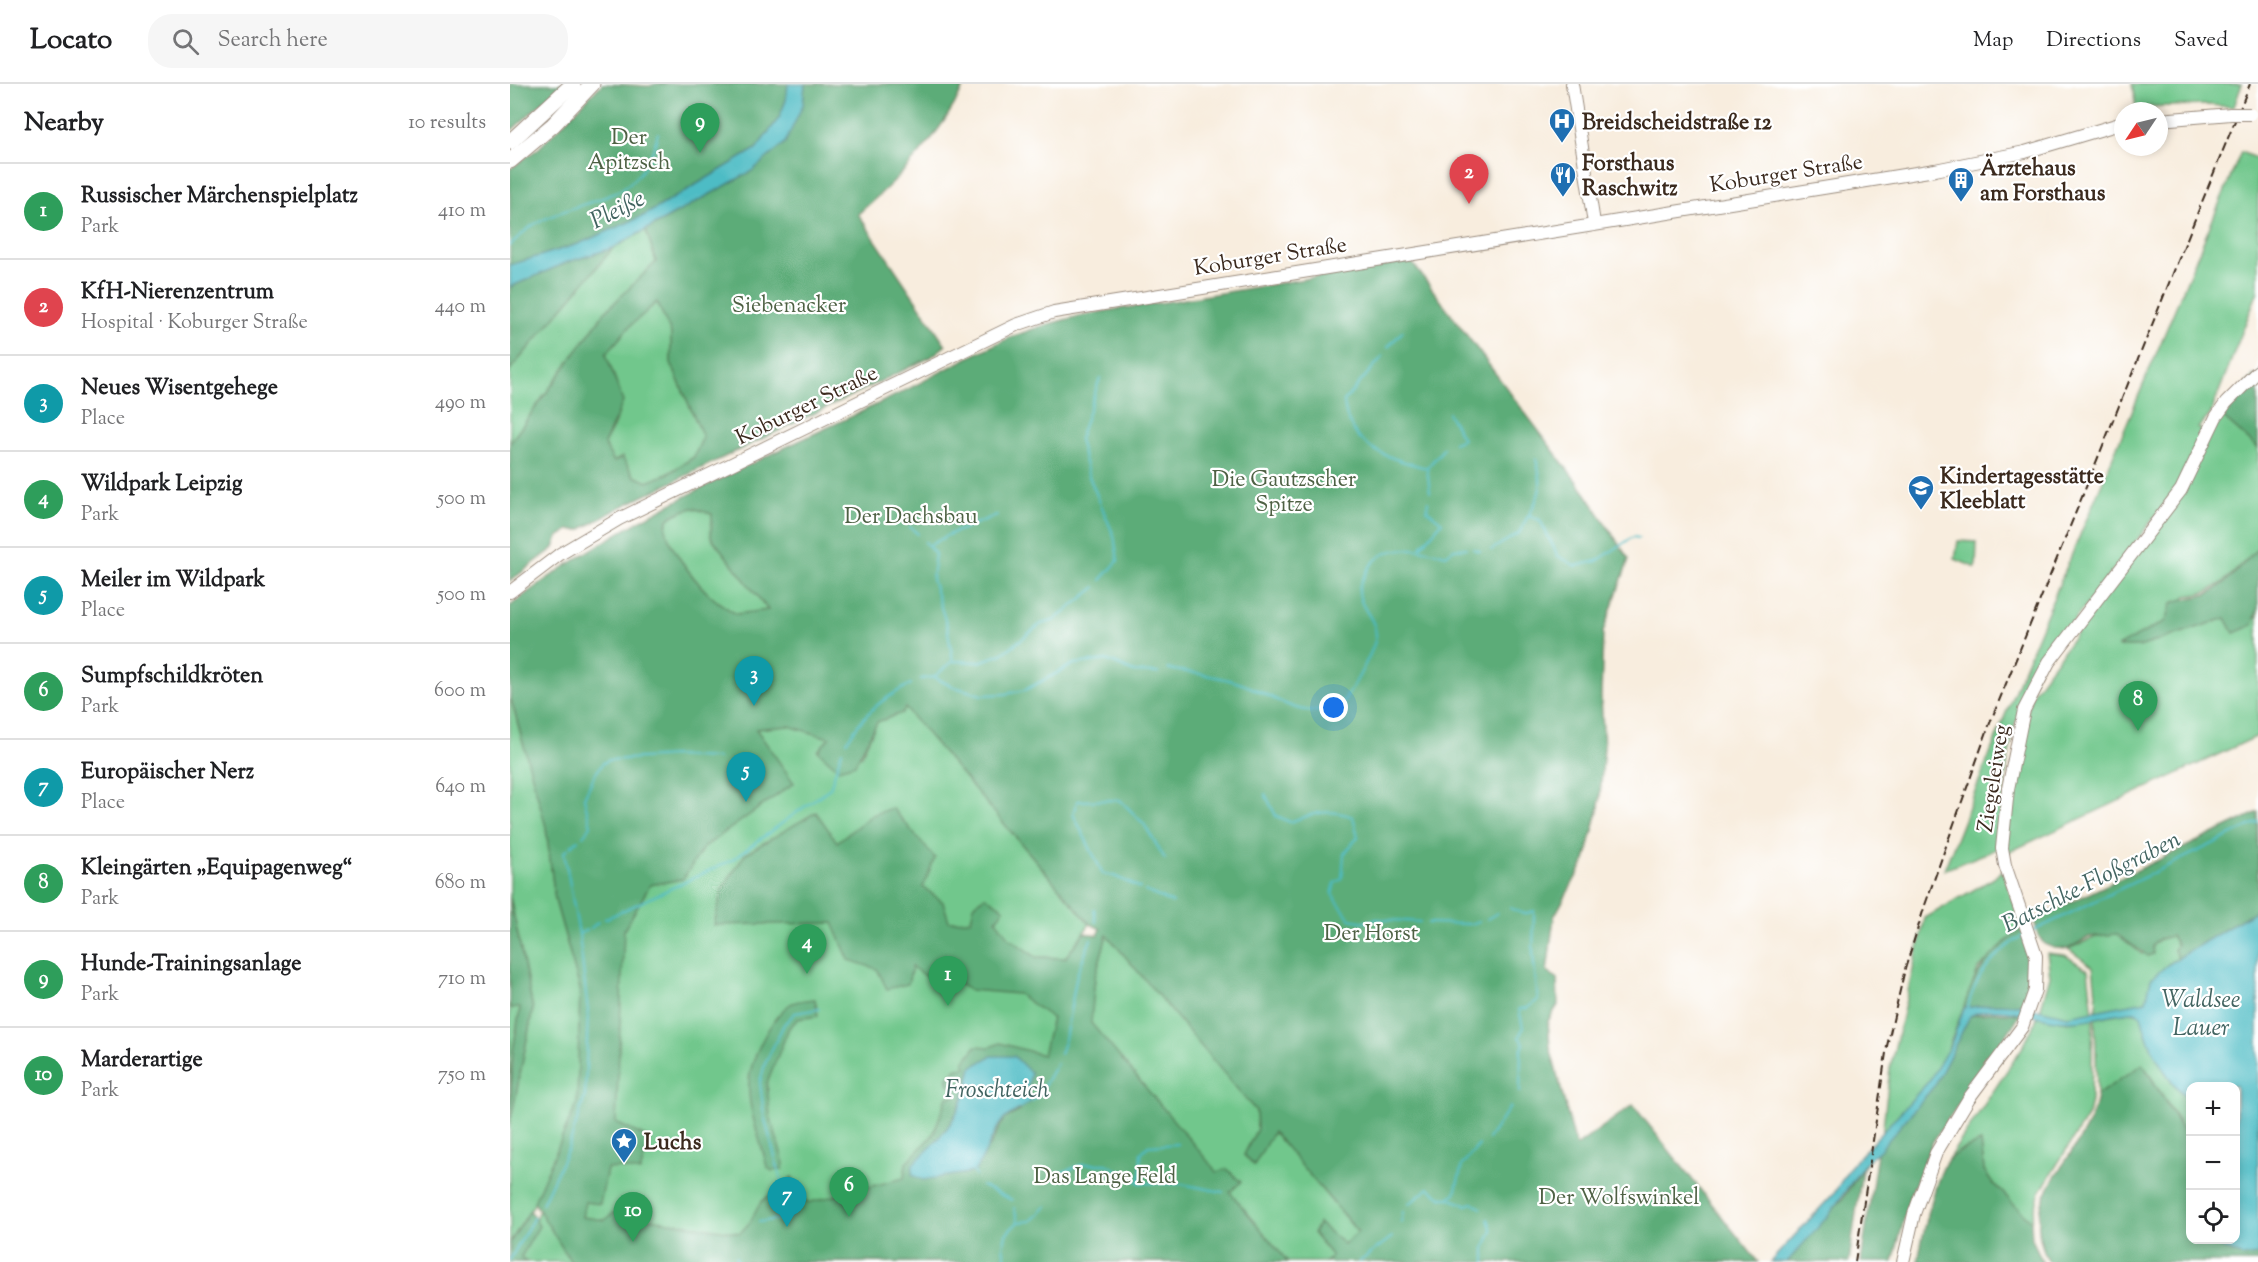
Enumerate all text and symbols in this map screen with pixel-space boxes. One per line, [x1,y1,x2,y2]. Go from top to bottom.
search box [148,14,568,68]
text: Locato [30,21,112,61]
icon: search [169,25,202,58]
text: Search here [217,25,328,57]
text: Map [1973,26,2013,56]
text: Directions [2046,26,2141,56]
text: Saved [2174,26,2228,56]
north arrow [2114,102,2168,156]
pin: 9 [680,104,720,153]
text: Nearby [24,105,104,142]
hospital icon: Breidscheidstraße 12 [1547,106,1577,144]
place label: Breidscheidstraße 12 [1582,108,1772,140]
text: 10 results [408,109,486,138]
park label: Der Apitzsch [587,123,671,180]
street label: Koburger Straße [1708,147,1865,203]
place label: Forsthaus Raschwitz [1582,149,1678,206]
place label: Ärztehaus am Forsthaus [1980,153,2106,211]
pin: 2 [1450,154,1488,204]
restaurant icon: Forsthaus Raschwitz [1548,160,1578,198]
building icon: Ärztehaus am Forsthaus [1946,165,1976,203]
text: Russischer Märchenspielplatz [81,181,358,213]
water label: Pleiße [585,183,651,239]
text: 1 [40,197,47,226]
text: 410 m [438,197,486,226]
text: Park [81,213,119,242]
street label: Koburger Straße [1192,230,1349,286]
text: KfH-Nierenzentrum [81,277,274,309]
park label: Siebenacker [732,291,846,323]
text: 2 [39,293,48,322]
text: 440 m [435,293,486,322]
text: Hospital · Koburger Straße [81,309,308,338]
street label: Koburger Straße [731,358,884,455]
text: Neues Wisentgehege [81,373,278,405]
text: 3 [39,389,48,418]
text: 490 m [435,389,486,418]
text: Place [81,405,125,434]
place label: Kindertagesstätte Kleeblatt [1940,462,2104,519]
park label: Die Gautzscher Spitze [1212,465,1356,522]
text: Wildpark Leipzig [81,469,242,501]
school or university icon: Kindertagesstätte Kleeblatt [1906,473,1936,511]
text: 4 [38,485,49,514]
text: 500 m [437,485,486,514]
text: Park [81,501,119,530]
park label: Der Dachsbau [844,502,978,534]
text: Meiler im Wildpark [81,565,265,597]
text: 5 [40,581,47,610]
text: 500 m [437,581,486,610]
text: Place [81,597,125,626]
pin: 3 [734,656,774,706]
text: Sumpfschildkröten [81,661,263,693]
text: 6 [39,677,48,706]
text: 600 m [434,677,486,706]
pin: 8 [2118,682,2158,731]
text: Park [81,693,119,722]
your location [1319,693,1348,722]
street label: Ziegeleiweg [1971,722,2019,835]
pin: 5 [726,752,766,802]
text: Europäischer Nerz [81,757,254,789]
text: 7 [38,773,49,802]
text: 640 m [435,773,486,802]
text: Place [81,789,125,818]
water label: Batschke‐Floßgraben [1997,823,2187,942]
text: Kleingärten „Equipagenweg“ [81,853,352,885]
text: 8 [39,869,49,898]
text: 680 m [435,869,486,898]
text: Park [81,885,119,914]
park label: Der Horst [1324,919,1419,951]
pin: 4 [788,924,826,974]
text: Hunde-Trainingsanlage [81,949,301,981]
pin: 1 [928,956,968,1006]
text: 9 [39,965,48,994]
text: 710 m [438,965,486,994]
text: Park [81,981,119,1010]
water label: Waldsee Lauer [2162,984,2240,1046]
text: Marderartige [81,1045,203,1077]
text: 10 [35,1061,52,1090]
text: 750 m [438,1061,486,1090]
water label: Froschteich [945,1074,1050,1108]
text: Park [81,1077,119,1106]
map controls [2186,1082,2240,1244]
button: + [2186,1082,2240,1136]
place icon: Luchs [609,1126,639,1164]
place label: Luchs [644,1128,702,1160]
button: − [2186,1136,2240,1190]
park label: Das Lange Feld [1033,1162,1177,1194]
pin: 6 [830,1168,868,1217]
pin: 7 [768,1178,806,1227]
park label: Der Wolfswinkel [1539,1183,1699,1215]
button: locate [2186,1190,2240,1244]
pin: 10 [614,1192,652,1242]

